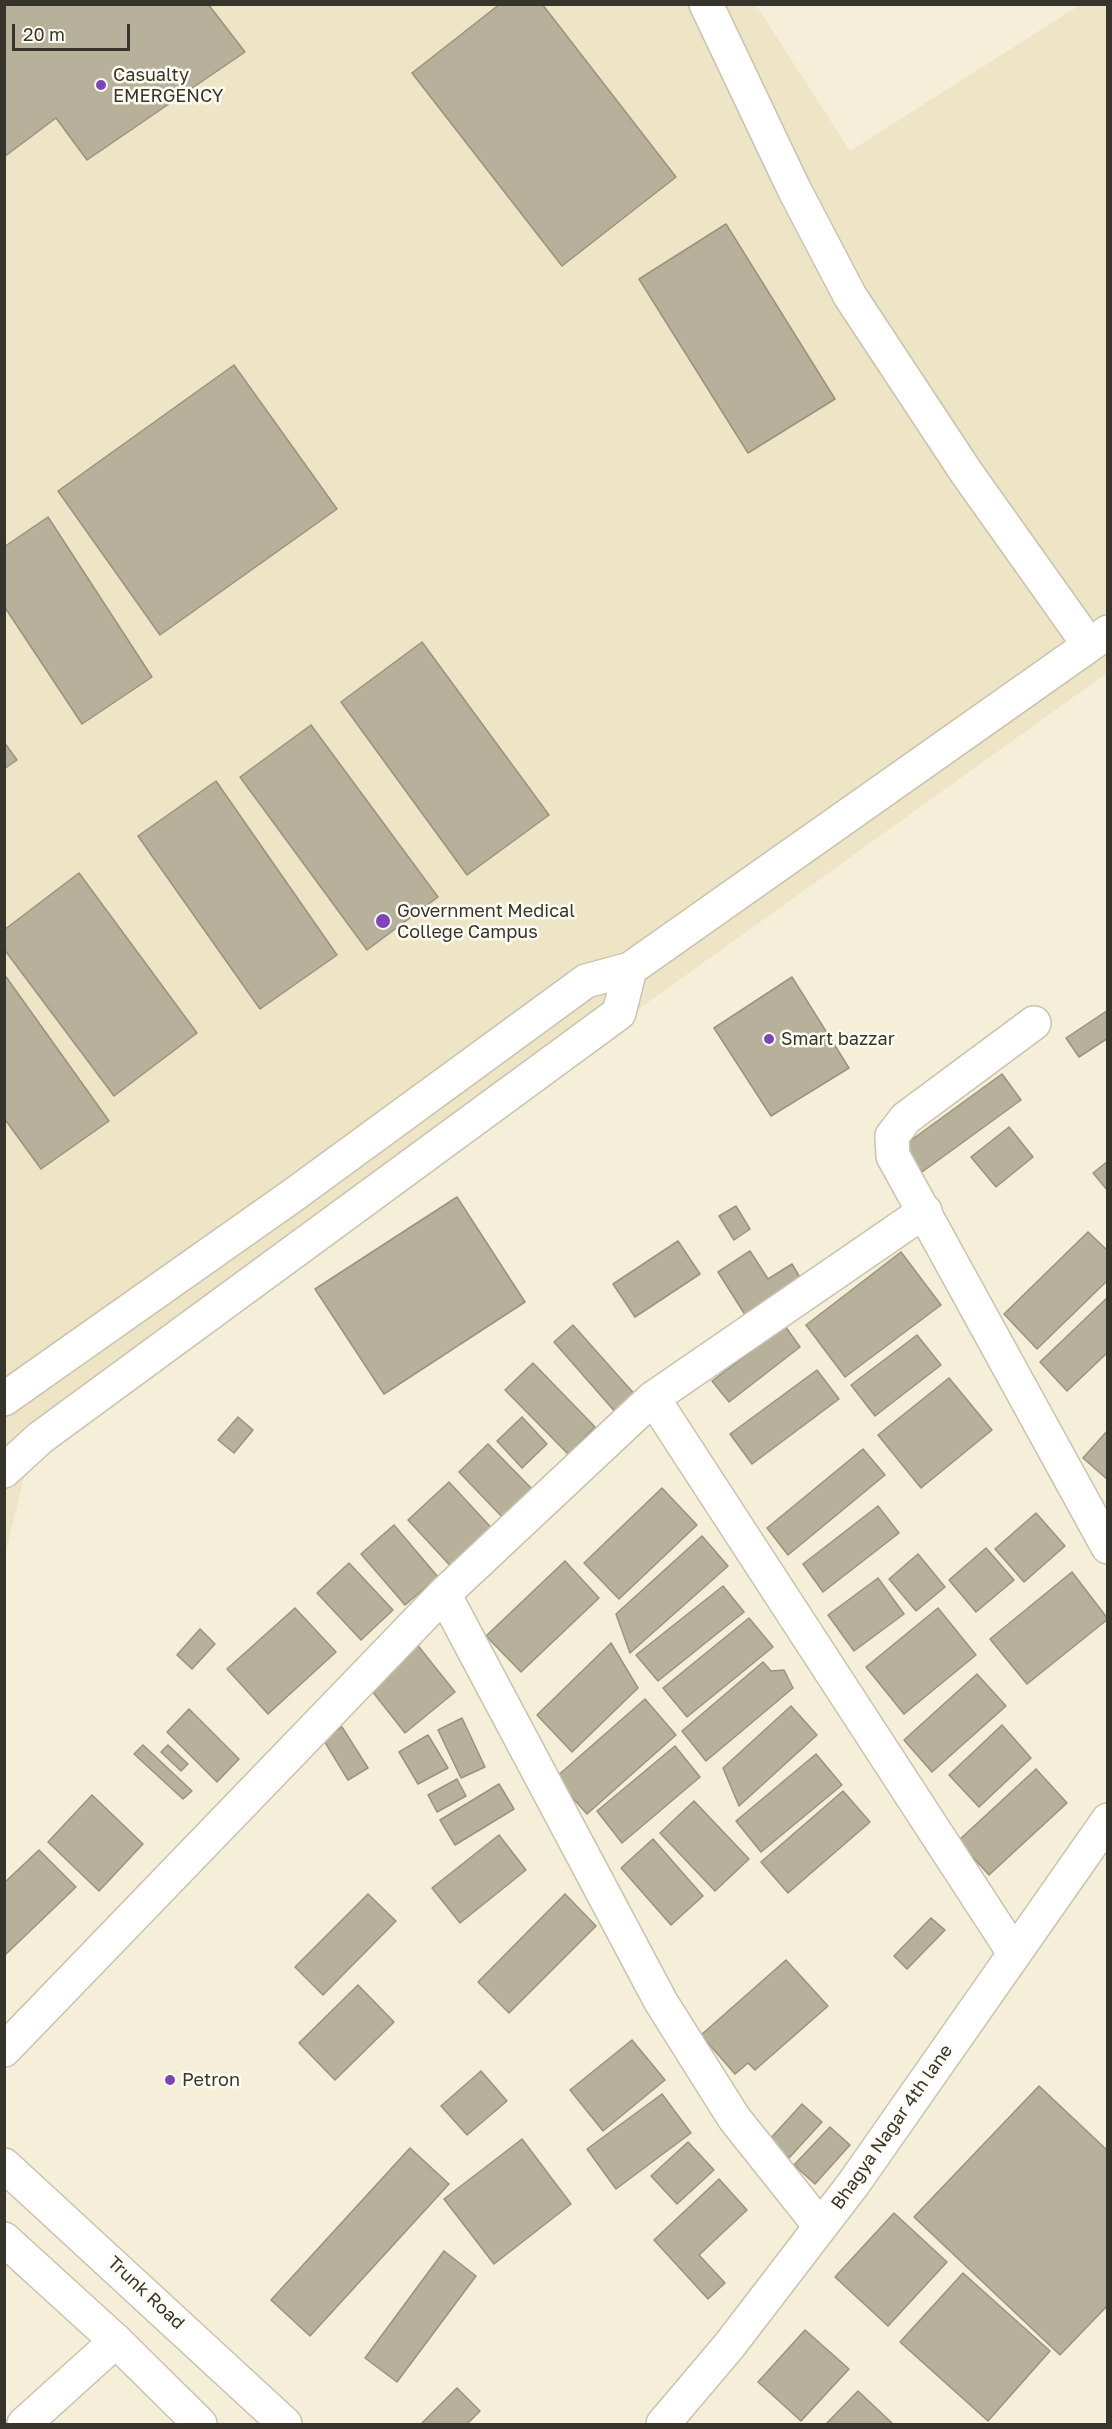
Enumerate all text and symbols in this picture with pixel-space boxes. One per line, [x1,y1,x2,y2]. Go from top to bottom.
scale bar [15,12,134,50]
text: 20 m [23,23,65,45]
place label: Casualty EMERGENCY [113,64,223,106]
marker: Casualty EMERGENCY [94,78,108,92]
place label: Government Medical College Campus [397,900,575,942]
marker: Government Medical College Campus [374,912,392,930]
place label: Smart bazzar [781,1028,895,1050]
marker: Smart bazzar [762,1032,776,1046]
street label: Bhagya Nagar 4th lane [827,2040,957,2214]
place label: Petron [182,2069,240,2091]
marker: Petron [163,2073,177,2087]
street label: Trunk Road [103,2252,189,2334]

